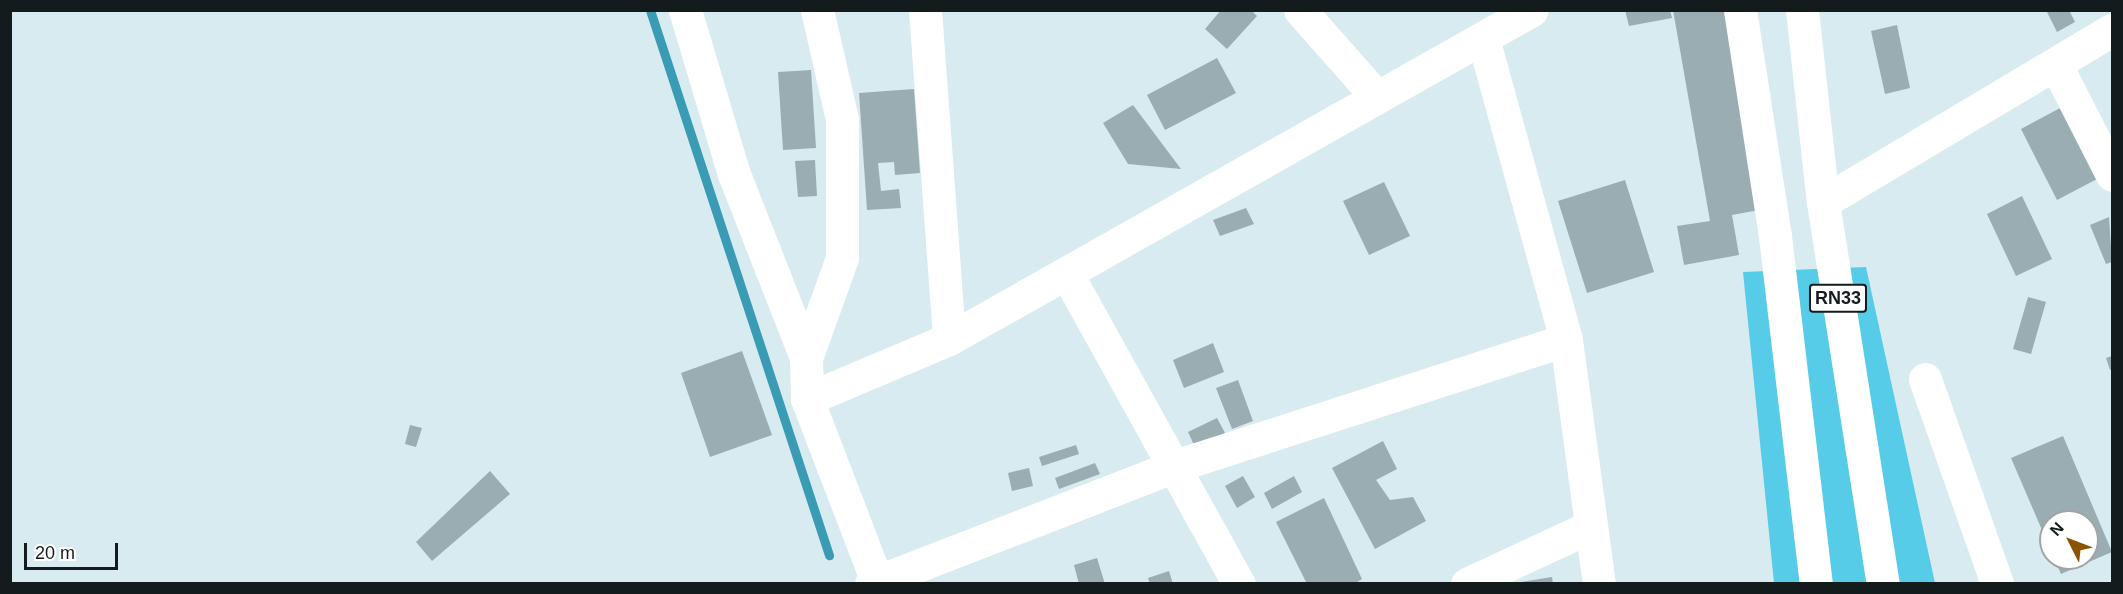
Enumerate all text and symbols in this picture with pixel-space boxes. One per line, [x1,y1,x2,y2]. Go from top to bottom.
road number: RN33 [1808,283,1868,313]
north arrow [2039,510,2099,570]
text: N [2047,519,2067,539]
scale bar [27,531,122,569]
text: 20 m [35,543,75,563]

